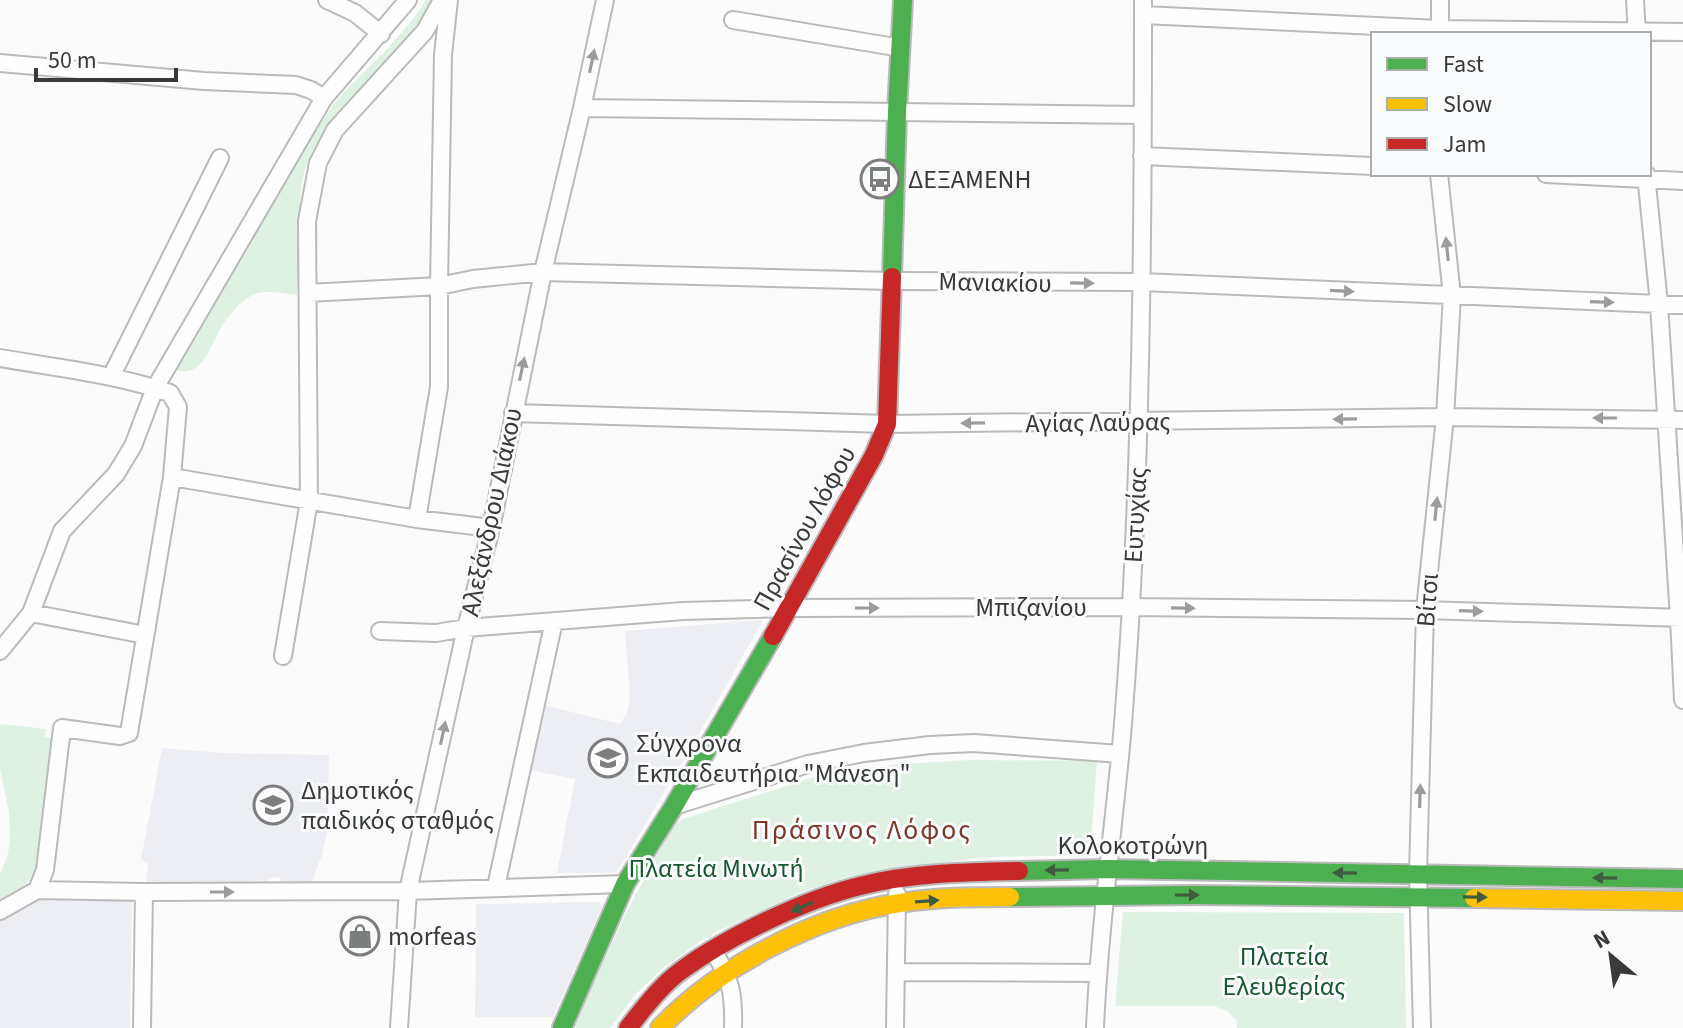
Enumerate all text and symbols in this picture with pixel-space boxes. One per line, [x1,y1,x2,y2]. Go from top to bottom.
scale bar [36,32,176,82]
legend [1371,32,1651,176]
text: 50 m [48,43,97,78]
text: Fast [1443,47,1484,82]
one-way arrow [586,48,599,73]
text: Slow [1443,87,1492,122]
text: Jam [1443,127,1487,162]
bus stop icon: ΔΕΞΑΜΕΝΗ [859,158,901,200]
place label: ΔΕΞΑΜΕΝΗ [908,161,1031,198]
one-way arrow [1441,237,1454,262]
street label: Μανιακίου [938,263,1052,302]
one-way arrow [1070,277,1095,289]
one-way arrow [1330,285,1355,298]
one-way arrow [1590,296,1615,309]
one-way arrow [516,357,529,382]
street label: Αγίας Λαύρας [1025,403,1171,442]
street label: Αλεξάνδρου Διάκου [451,405,532,620]
one-way arrow [1332,412,1357,425]
one-way arrow [1592,412,1617,425]
one-way arrow [960,417,985,429]
street label: Πρασίνου Λόφου [744,439,865,617]
street label: Ευτυχίας [1115,466,1156,564]
one-way arrow [1429,496,1442,521]
street label: Βίτσι [1407,572,1448,628]
street label: Μπιζανίου [975,589,1087,626]
one-way arrow [855,602,880,614]
one-way arrow [1171,602,1196,614]
one-way arrow [1459,605,1484,618]
one-way arrow [437,720,450,745]
place label: Σύγχρονα Εκπαιδευτήρια "Μάνεση" [636,725,911,792]
school or university icon: Σύγχρονα Εκπαιδευτήρια "Μάνεση" [587,737,629,779]
place label: Δημοτικός παιδικός σταθμός [301,772,494,839]
one-way arrow [1414,783,1426,808]
school or university icon: Δημοτικός παιδικός σταθμός [252,784,294,826]
district label: Πράσινος Λόφος [752,810,972,850]
street label: Κολοκοτρώνη [1058,827,1208,864]
park label: Πλατεία Μινωτή [629,850,803,887]
one-way arrow [1044,864,1069,876]
one-way arrow [1332,866,1357,879]
one-way arrow [1592,871,1617,884]
one-way arrow [210,885,235,898]
one-way arrow [1175,889,1200,902]
one-way arrow [1463,891,1488,904]
one-way arrow [915,894,940,907]
one-way arrow [790,901,814,914]
shop icon: morfeas [339,915,381,957]
north arrow [1571,916,1651,996]
place label: morfeas [388,918,477,955]
text: N [1588,922,1616,957]
park label: Πλατεία Ελευθερίας [1222,938,1346,1005]

